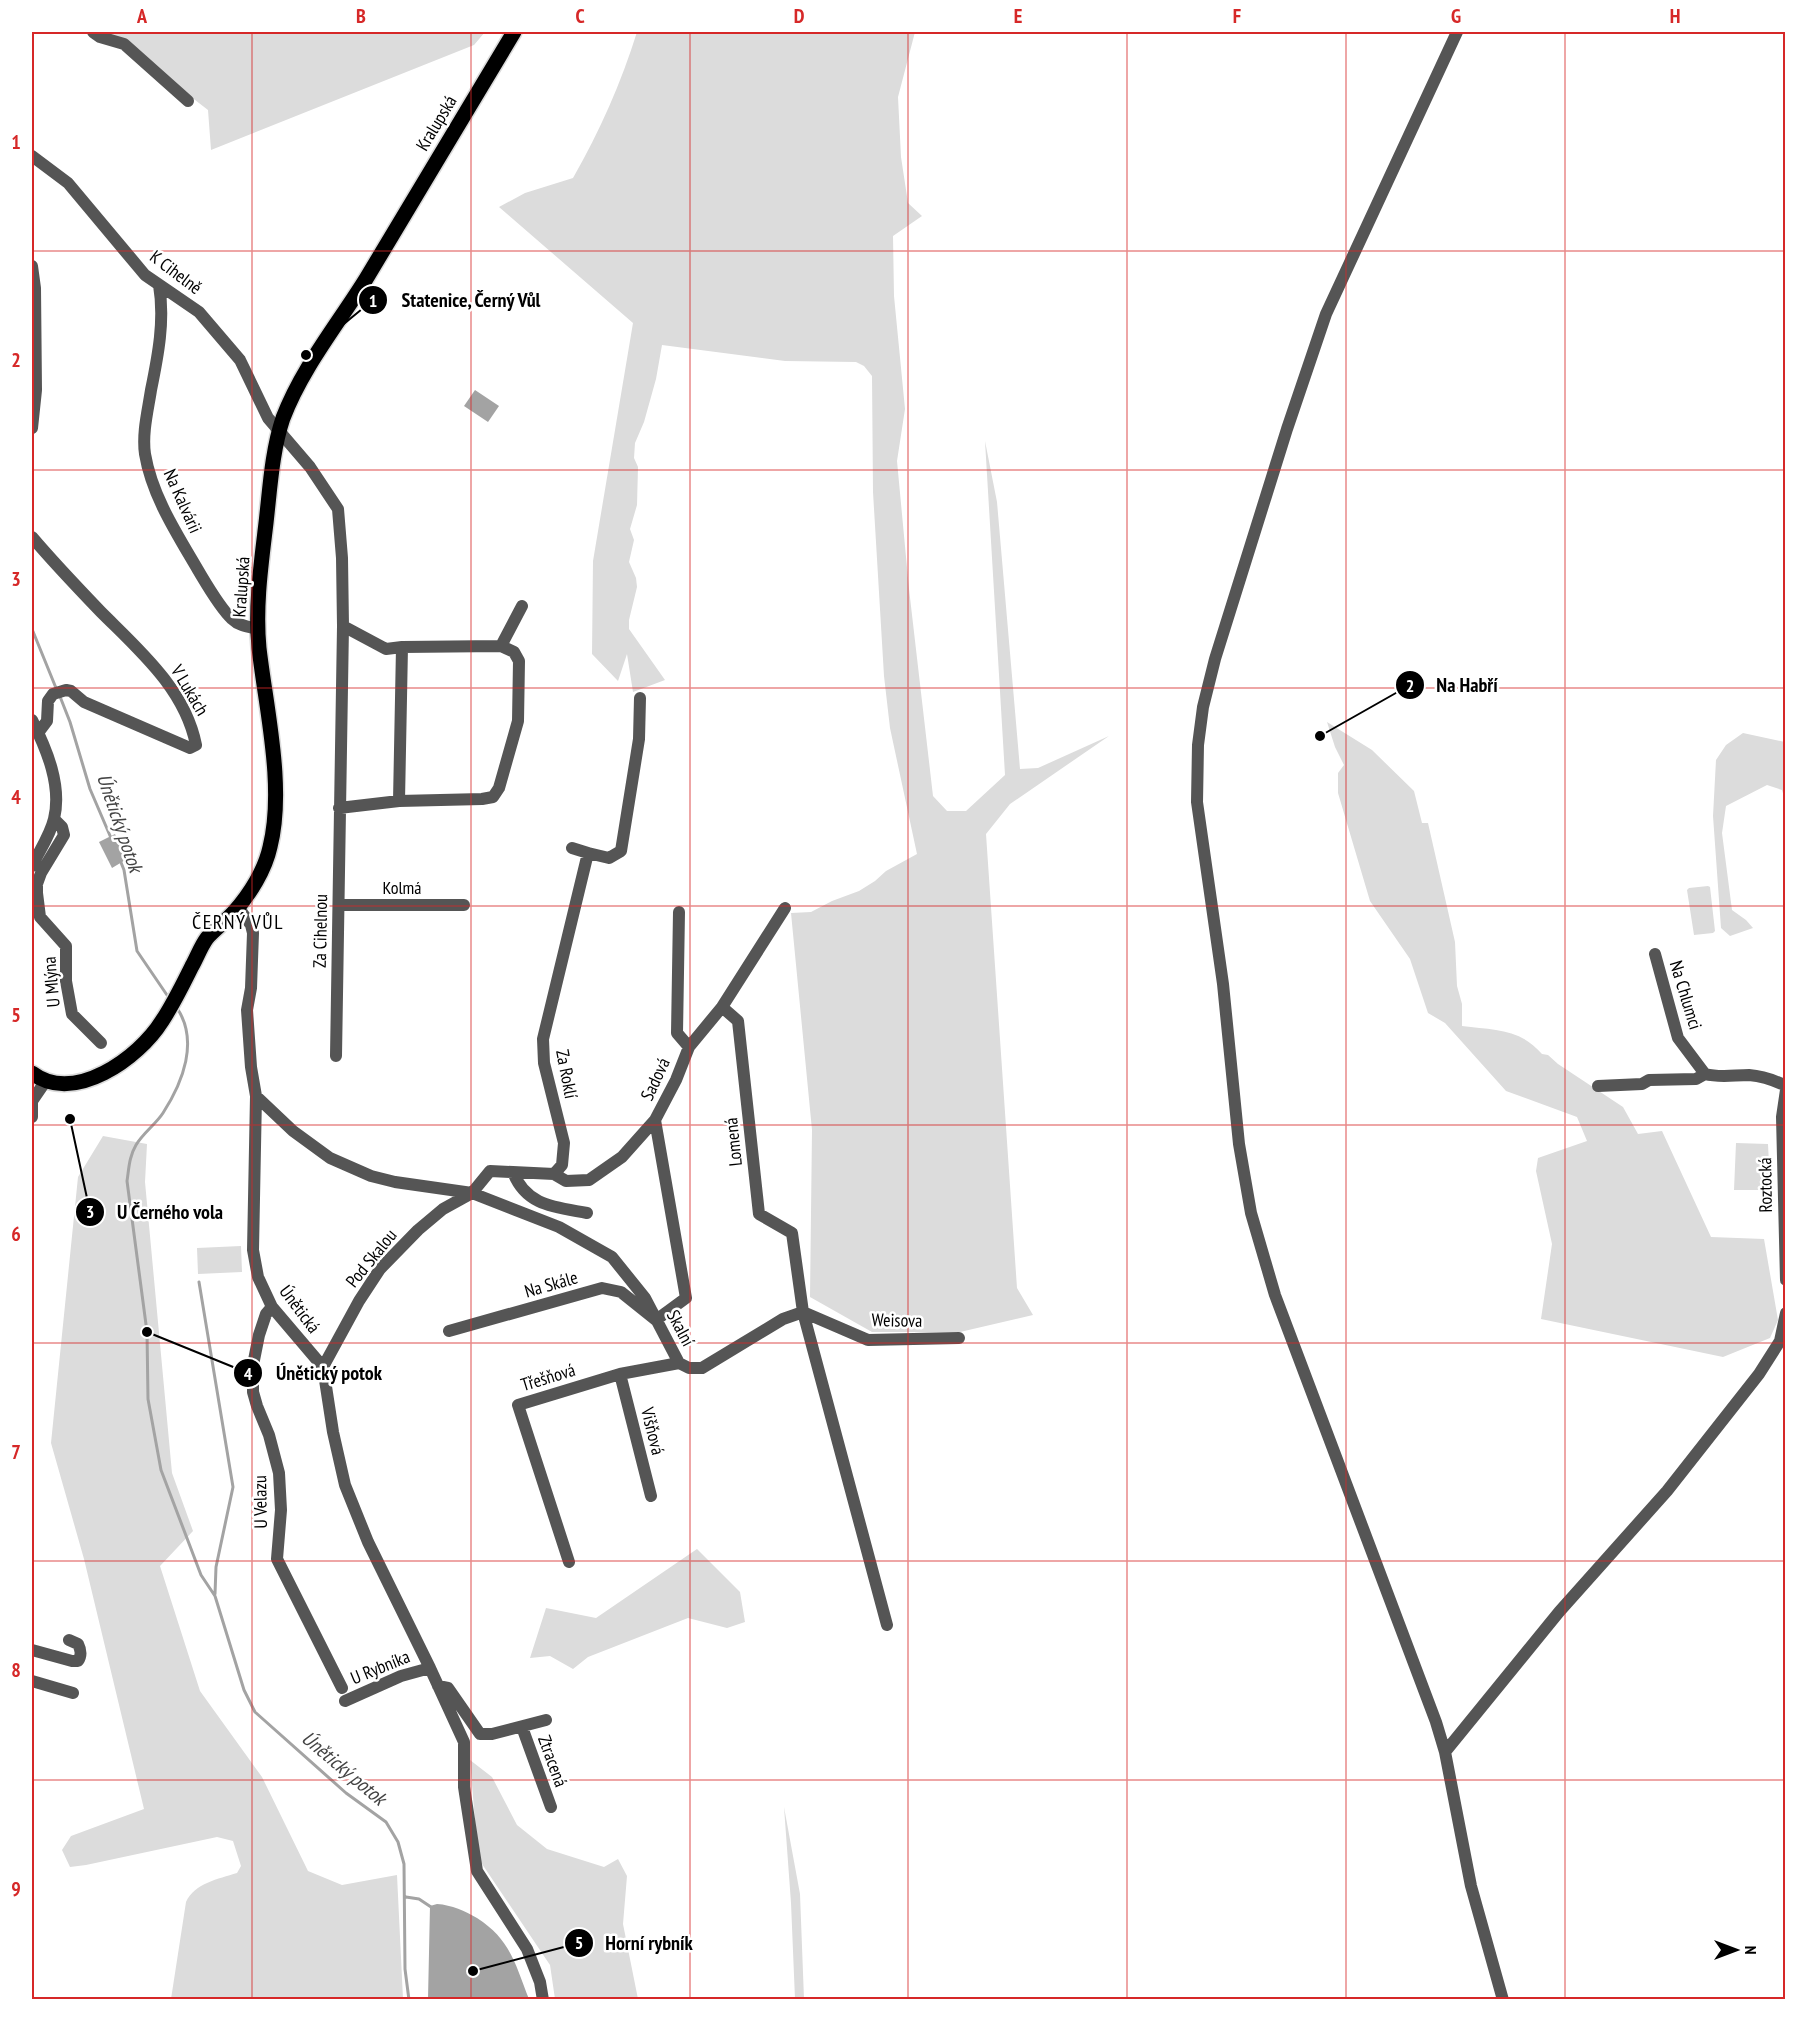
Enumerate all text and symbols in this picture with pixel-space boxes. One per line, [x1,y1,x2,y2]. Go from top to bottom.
text: A [136,3,148,29]
text: B [356,3,366,29]
text: C [575,3,585,29]
text: D [794,3,805,29]
text: E [1014,3,1022,29]
text: F [1233,3,1241,29]
text: G [1451,3,1461,29]
text: H [1670,3,1680,29]
street label: Kralupská [411,91,461,155]
text: 1 [11,129,21,155]
street label: K Cihelně [145,245,207,299]
callout: Statenice, Černý Vůl [358,281,553,319]
text: Statenice, Černý Vůl [402,287,541,313]
text: 1 [369,289,377,312]
text: 2 [11,347,21,373]
street label: Na Kalvárii [159,465,207,537]
street label: Kralupská [227,556,255,618]
text: 3 [11,566,21,592]
street label: V Lukách [165,660,214,720]
callout: Na Habří [1395,666,1510,704]
text: Na Habří [1436,672,1498,698]
text: 2 [1406,674,1414,697]
water label: Únětický potok [91,770,150,878]
text: 4 [11,784,21,810]
street label: Kolmá [382,876,422,899]
street label: Za Cihelnou [308,894,332,968]
district label: ČERNÝ VŮL [192,909,284,935]
street label: U Mlýna [37,956,65,1008]
street label: Na Chlumci [1665,958,1707,1032]
text: 5 [11,1002,21,1028]
street label: Za Roklí [551,1048,583,1101]
street label: Sadová [635,1054,675,1104]
street label: Lomená [719,1117,747,1167]
street label: Roztocká [1753,1157,1777,1213]
callout: U Černého vola [75,1193,236,1231]
text: U Černého vola [117,1199,223,1225]
text: 3 [86,1200,94,1223]
text: 6 [11,1221,21,1247]
street label: Pod Skalou [340,1224,402,1292]
street label: Na Skále [522,1265,580,1303]
street label: Únětická [275,1280,325,1338]
street label: Skalní [662,1306,700,1350]
street label: Weisova [871,1308,923,1332]
callout: Únětický potok [233,1354,394,1392]
street label: Třešňová [518,1358,578,1396]
text: Únětický potok [276,1360,383,1386]
text: 4 [244,1362,253,1385]
street label: Višňová [636,1404,670,1457]
text: 7 [11,1439,21,1465]
street label: U Velazu [248,1475,272,1529]
street label: U Rybníka [347,1645,413,1689]
text: 8 [11,1657,21,1683]
water label: Únětický potok [296,1725,393,1812]
street label: Ztracená [533,1732,573,1790]
text: 9 [11,1876,21,1902]
north arrow [1706,1920,1766,1980]
callout: Horní rybník [564,1924,705,1962]
text: Horní rybník [605,1930,693,1956]
text: 5 [575,1931,583,1954]
text: N [1741,1946,1761,1954]

